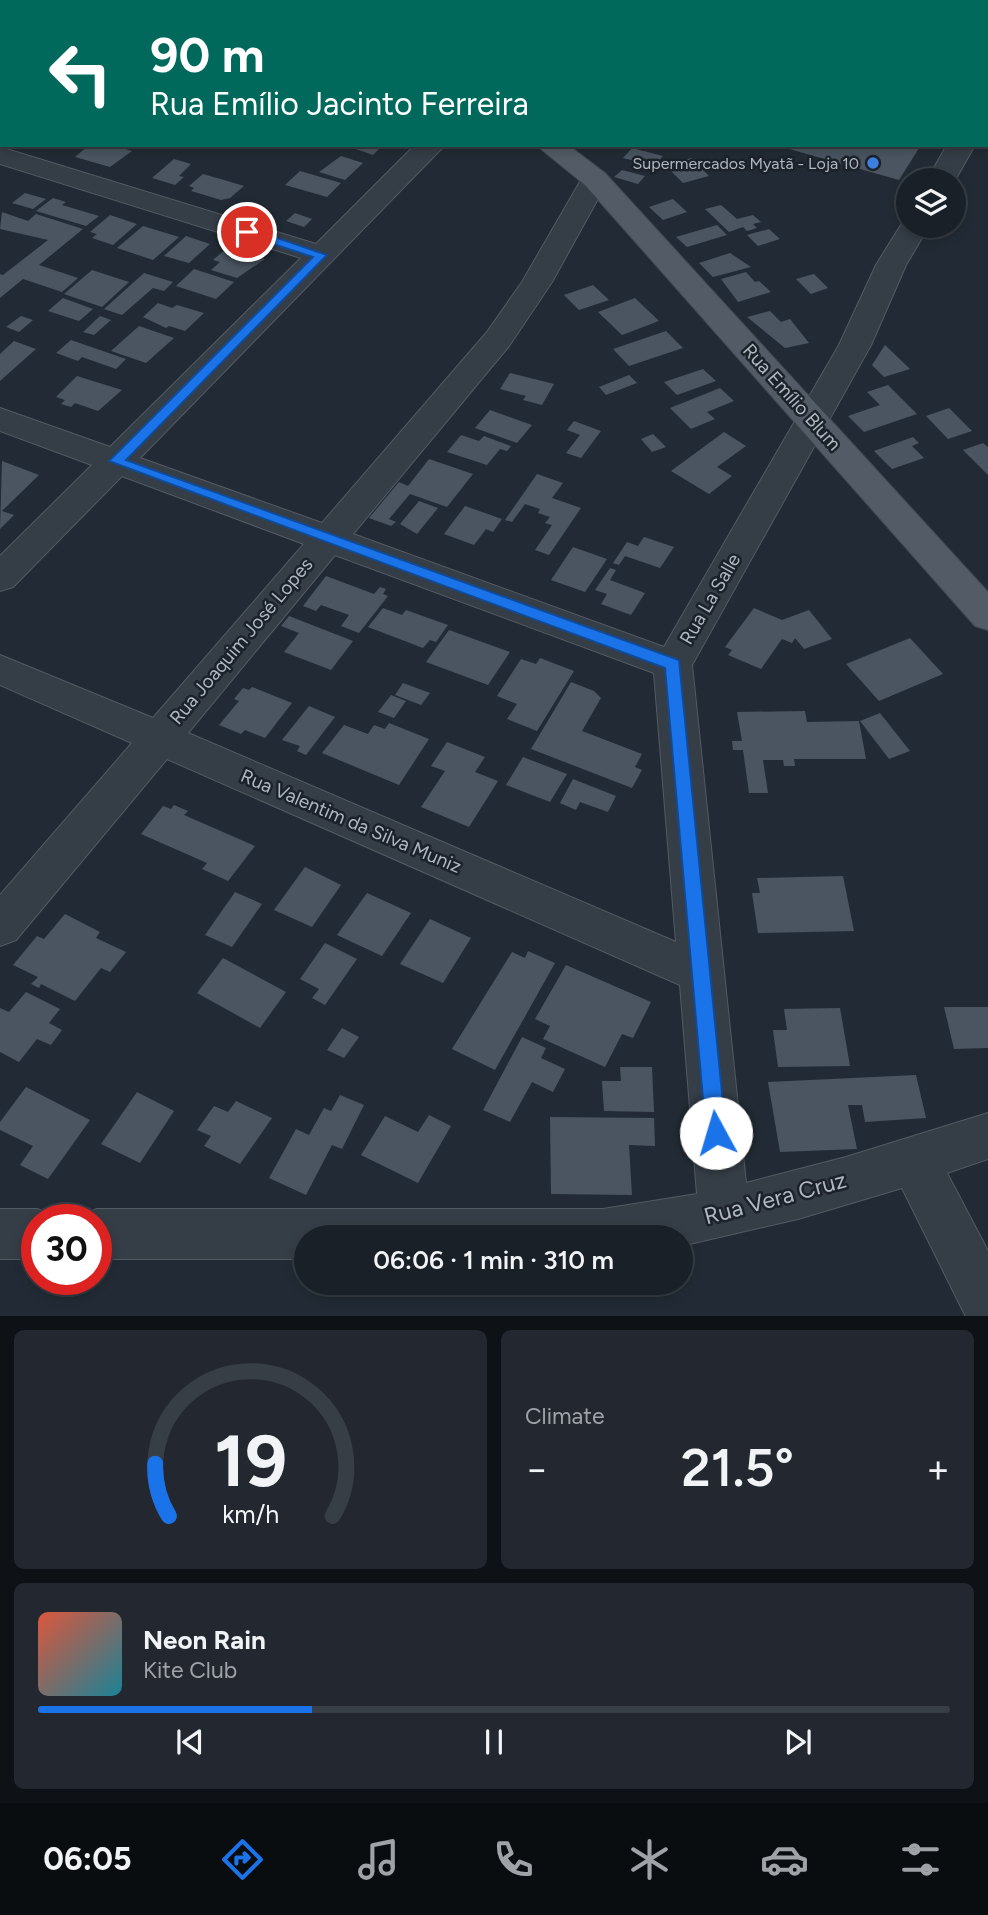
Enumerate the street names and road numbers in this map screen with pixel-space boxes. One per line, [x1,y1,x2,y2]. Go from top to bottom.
street label: Rua Emílio Blum [738,339,846,455]
street label: Rua La Salle [675,549,745,649]
street label: Rua Joaquim José Lopes [165,553,317,729]
street label: Rua Valentim da Silva Muniz [237,764,465,878]
street label: Rua Vera Cruz [701,1166,849,1230]

